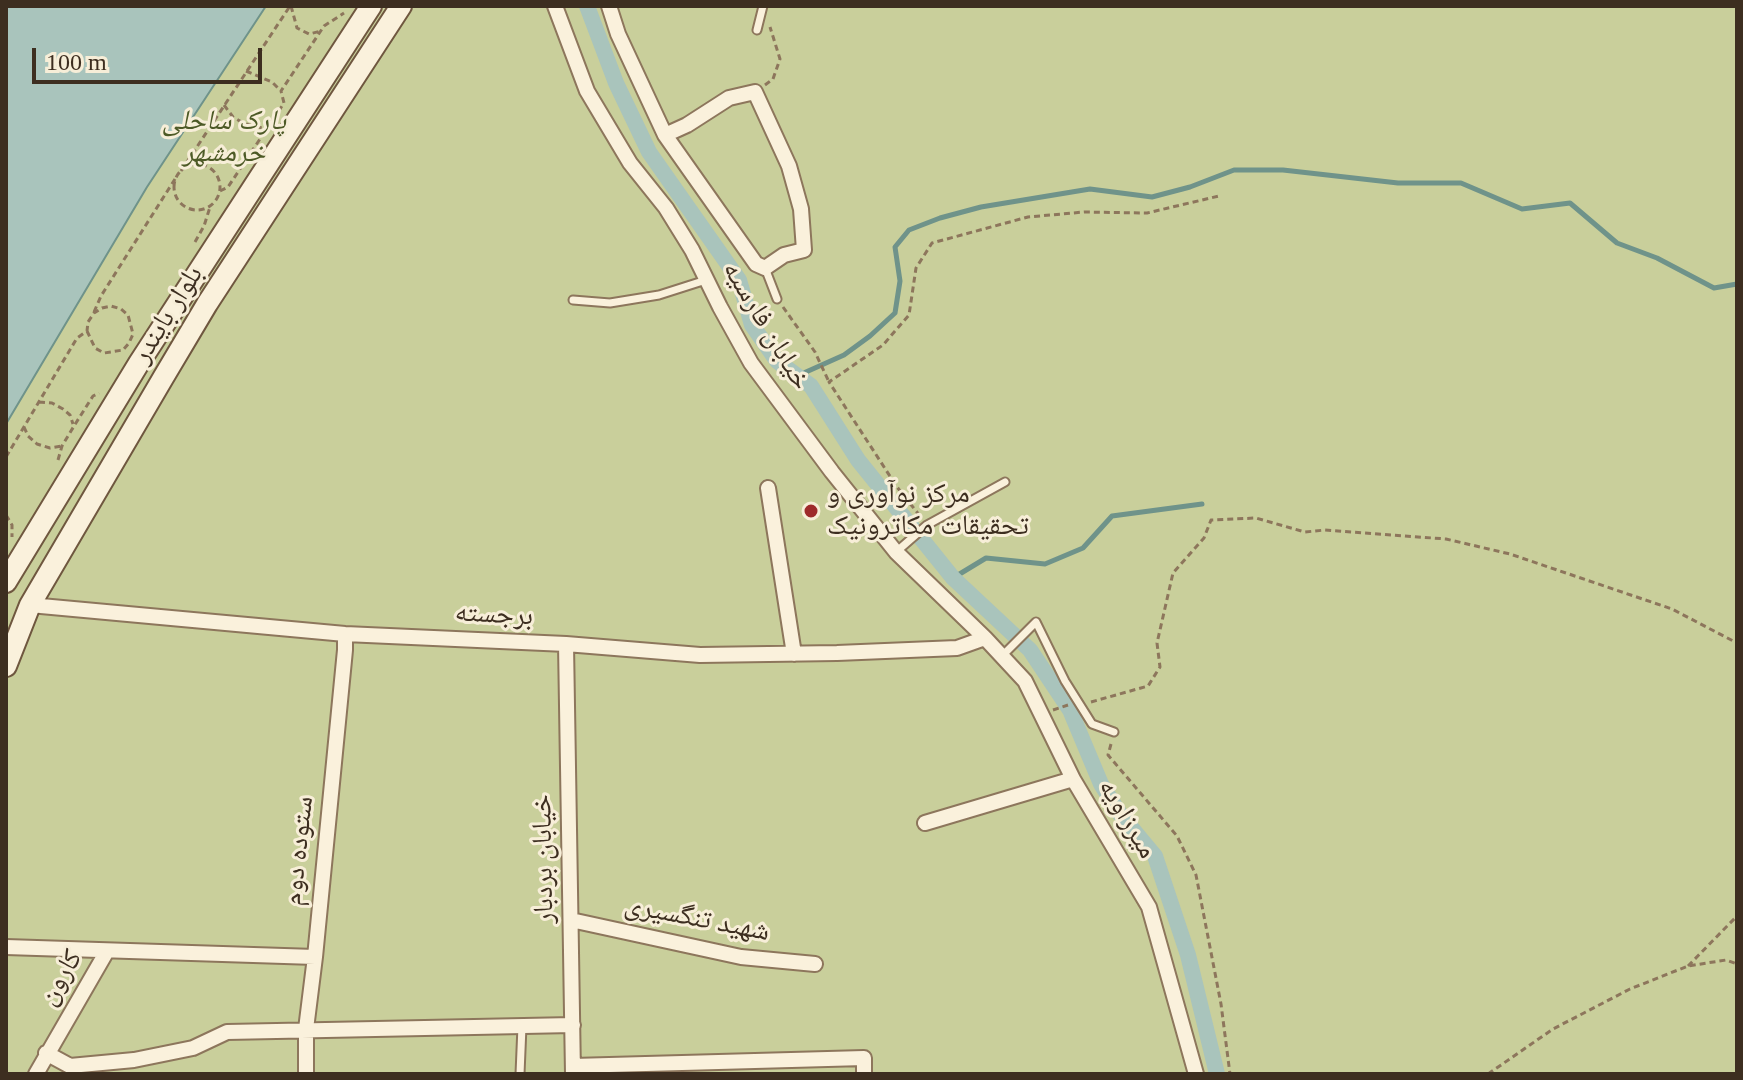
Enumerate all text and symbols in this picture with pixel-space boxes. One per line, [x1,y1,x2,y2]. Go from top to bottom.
scale bar [36,32,266,82]
text: 100 m [46,49,107,75]
park label: پارک ساحلی خرمشهر [162,105,286,171]
street label: خیابان فارسیه [715,256,817,396]
street label: بلوار بایندر [125,260,211,370]
place label: مرکز نوآوری و تحقیقات مکاترونیک [827,478,1029,544]
marker: مرکز نوآوری و تحقیقات مکاترونیک [802,502,820,520]
street label: برجسته [454,596,534,634]
street label: میرزاویه [1090,773,1164,865]
street label: خیابان بردبار [526,794,562,924]
street label: ستوده دوم [277,795,321,907]
street label: شهید تنگسیری [621,888,773,950]
street label: کارون [31,944,91,1012]

